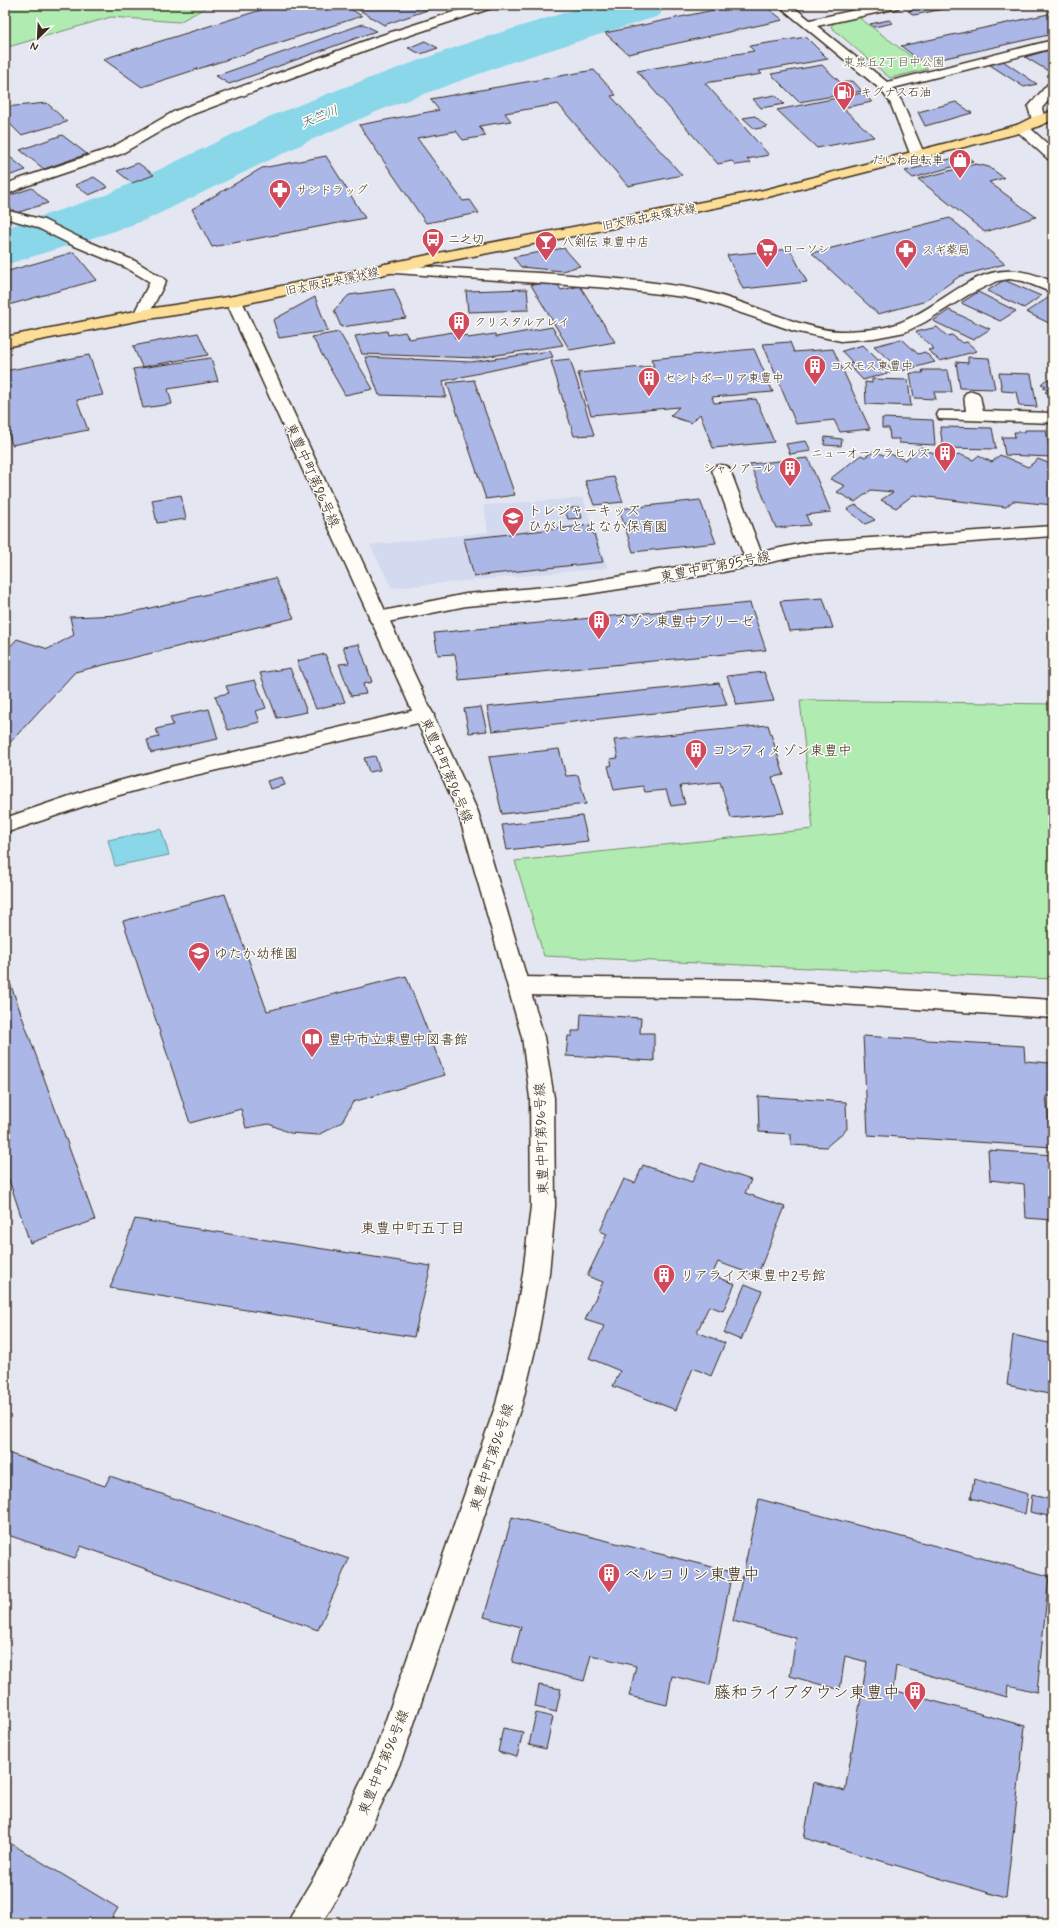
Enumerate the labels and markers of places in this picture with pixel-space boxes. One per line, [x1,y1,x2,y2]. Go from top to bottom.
fuel station icon: キグナス石油 [831,79,857,112]
place label: キグナス石油 [860,85,932,101]
shop icon: だいわ自転車 [947,147,973,180]
place label: だいわ自転車 [872,153,944,169]
pharmacy icon: サンドラッグ [267,177,293,210]
place label: サンドラッグ [296,183,368,199]
bus stop icon: 二之切 [420,226,446,259]
bar icon: 八剣伝 東豊中店 [533,229,559,262]
place label: 二之切 [448,232,484,248]
place label: 八剣伝 東豊中店 [562,235,649,251]
supermarket icon: ローソン [754,236,780,269]
pharmacy icon: スギ薬局 [893,237,919,270]
place label: ローソン [782,242,830,258]
place label: スギ薬局 [922,243,970,259]
building icon: クリスタルアレイ [446,309,472,342]
place label: クリスタルアレイ [474,315,570,331]
building icon: コスモス東豊中 [802,353,828,386]
place label: コスモス東豊中 [830,359,913,375]
building icon: セントポーリア東豊中 [636,365,662,398]
place label: セントポーリア東豊中 [664,371,784,387]
building icon: ニューオークラヒルズ [932,440,958,473]
place label: ニューオークラヒルズ [811,446,930,462]
building icon: シャノアール [777,455,803,488]
place label: シャノアール [703,461,774,477]
place label: トレジャーキッズ ひがしとよなか保育園 [528,502,668,536]
school or university icon: トレジャーキッズ ひがしとよなか保育園 [500,505,526,538]
building icon: メゾン東豊中ブリーゼ [586,608,612,641]
place label: メゾン東豊中ブリーゼ [614,613,754,631]
building icon: コンフィメゾン東豊中 [683,737,709,770]
place label: コンフィメゾン東豊中 [712,742,852,760]
school or university icon: ゆたか幼稚園 [186,940,212,973]
place label: ゆたか幼稚園 [214,945,298,963]
library icon: 豊中市立東豊中図書館 [299,1026,325,1059]
place label: 豊中市立東豊中図書館 [328,1031,468,1049]
building icon: リアライズ東豊中2号館 [651,1262,677,1295]
place label: リアライズ東豊中2号館 [680,1267,826,1285]
building icon: ベルコリン東豊中 [596,1561,622,1594]
place label: ベルコリン東豊中 [624,1564,760,1586]
building icon: 藤和ライブタウン東豊中 [902,1679,928,1712]
place label: 藤和ライブタウン東豊中 [714,1682,900,1704]

